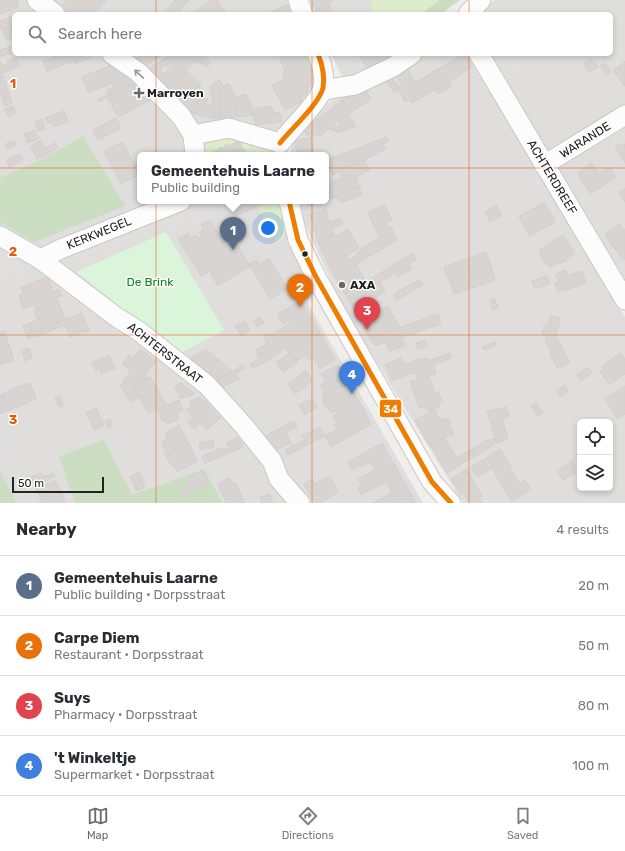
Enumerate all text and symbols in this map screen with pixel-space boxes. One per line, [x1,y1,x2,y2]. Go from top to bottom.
search box [12,12,613,56]
icon: search [26,23,48,45]
text: Search here [58,25,142,43]
one-way arrow [134,70,144,79]
text: 1 [10,76,16,91]
place label: Marroyen [147,86,204,100]
marker: Marroyen [134,88,144,98]
street label: WARANDE [557,119,613,161]
street label: ACHTERDREEF [524,137,580,217]
popup [137,152,329,204]
text: Gemeentehuis Laarne [151,162,315,180]
text: Public building [151,180,240,195]
street label: KERKWEGEL [65,214,134,252]
pin: 1 [220,217,246,250]
your location [258,218,278,238]
text: 2 [9,244,17,259]
unlabelled marker [300,249,310,259]
pin: 2 [287,274,313,307]
park label: De Brink [127,275,174,289]
place label: AXA [350,278,376,292]
marker: AXA [337,280,347,290]
pin: 3 [354,297,380,330]
street label: ACHTERSTRAAT [125,320,205,387]
pin: 4 [339,361,365,394]
line badge: 34 [379,399,402,418]
text: 34 [384,403,399,416]
text: 3 [9,412,18,427]
map controls [577,419,613,491]
button: locate [577,419,613,455]
button: layers [577,455,613,491]
scale bar [12,475,104,494]
text: 50 m [18,477,44,490]
text: Nearby [16,519,77,539]
text: 4 results [556,522,609,537]
text: Gemeentehuis Laarne [54,569,218,587]
text: 1 [26,578,32,593]
text: 20 m [578,578,609,593]
text: Public building · Dorpsstraat [54,587,225,602]
text: Carpe Diem [54,629,139,647]
text: 2 [25,638,33,653]
text: 50 m [578,638,609,653]
text: Restaurant · Dorpsstraat [54,647,204,662]
text: Suys [54,689,91,707]
text: 3 [25,698,33,713]
text: 80 m [578,698,609,713]
text: Pharmacy · Dorpsstraat [54,707,197,722]
text: 't Winkeltje [54,749,136,767]
text: 4 [25,758,33,773]
text: 100 m [572,758,609,773]
text: Supermarket · Dorpsstraat [54,767,215,782]
tab: Map [87,805,109,842]
tab: Directions [282,805,334,842]
tab: Saved [507,805,538,842]

